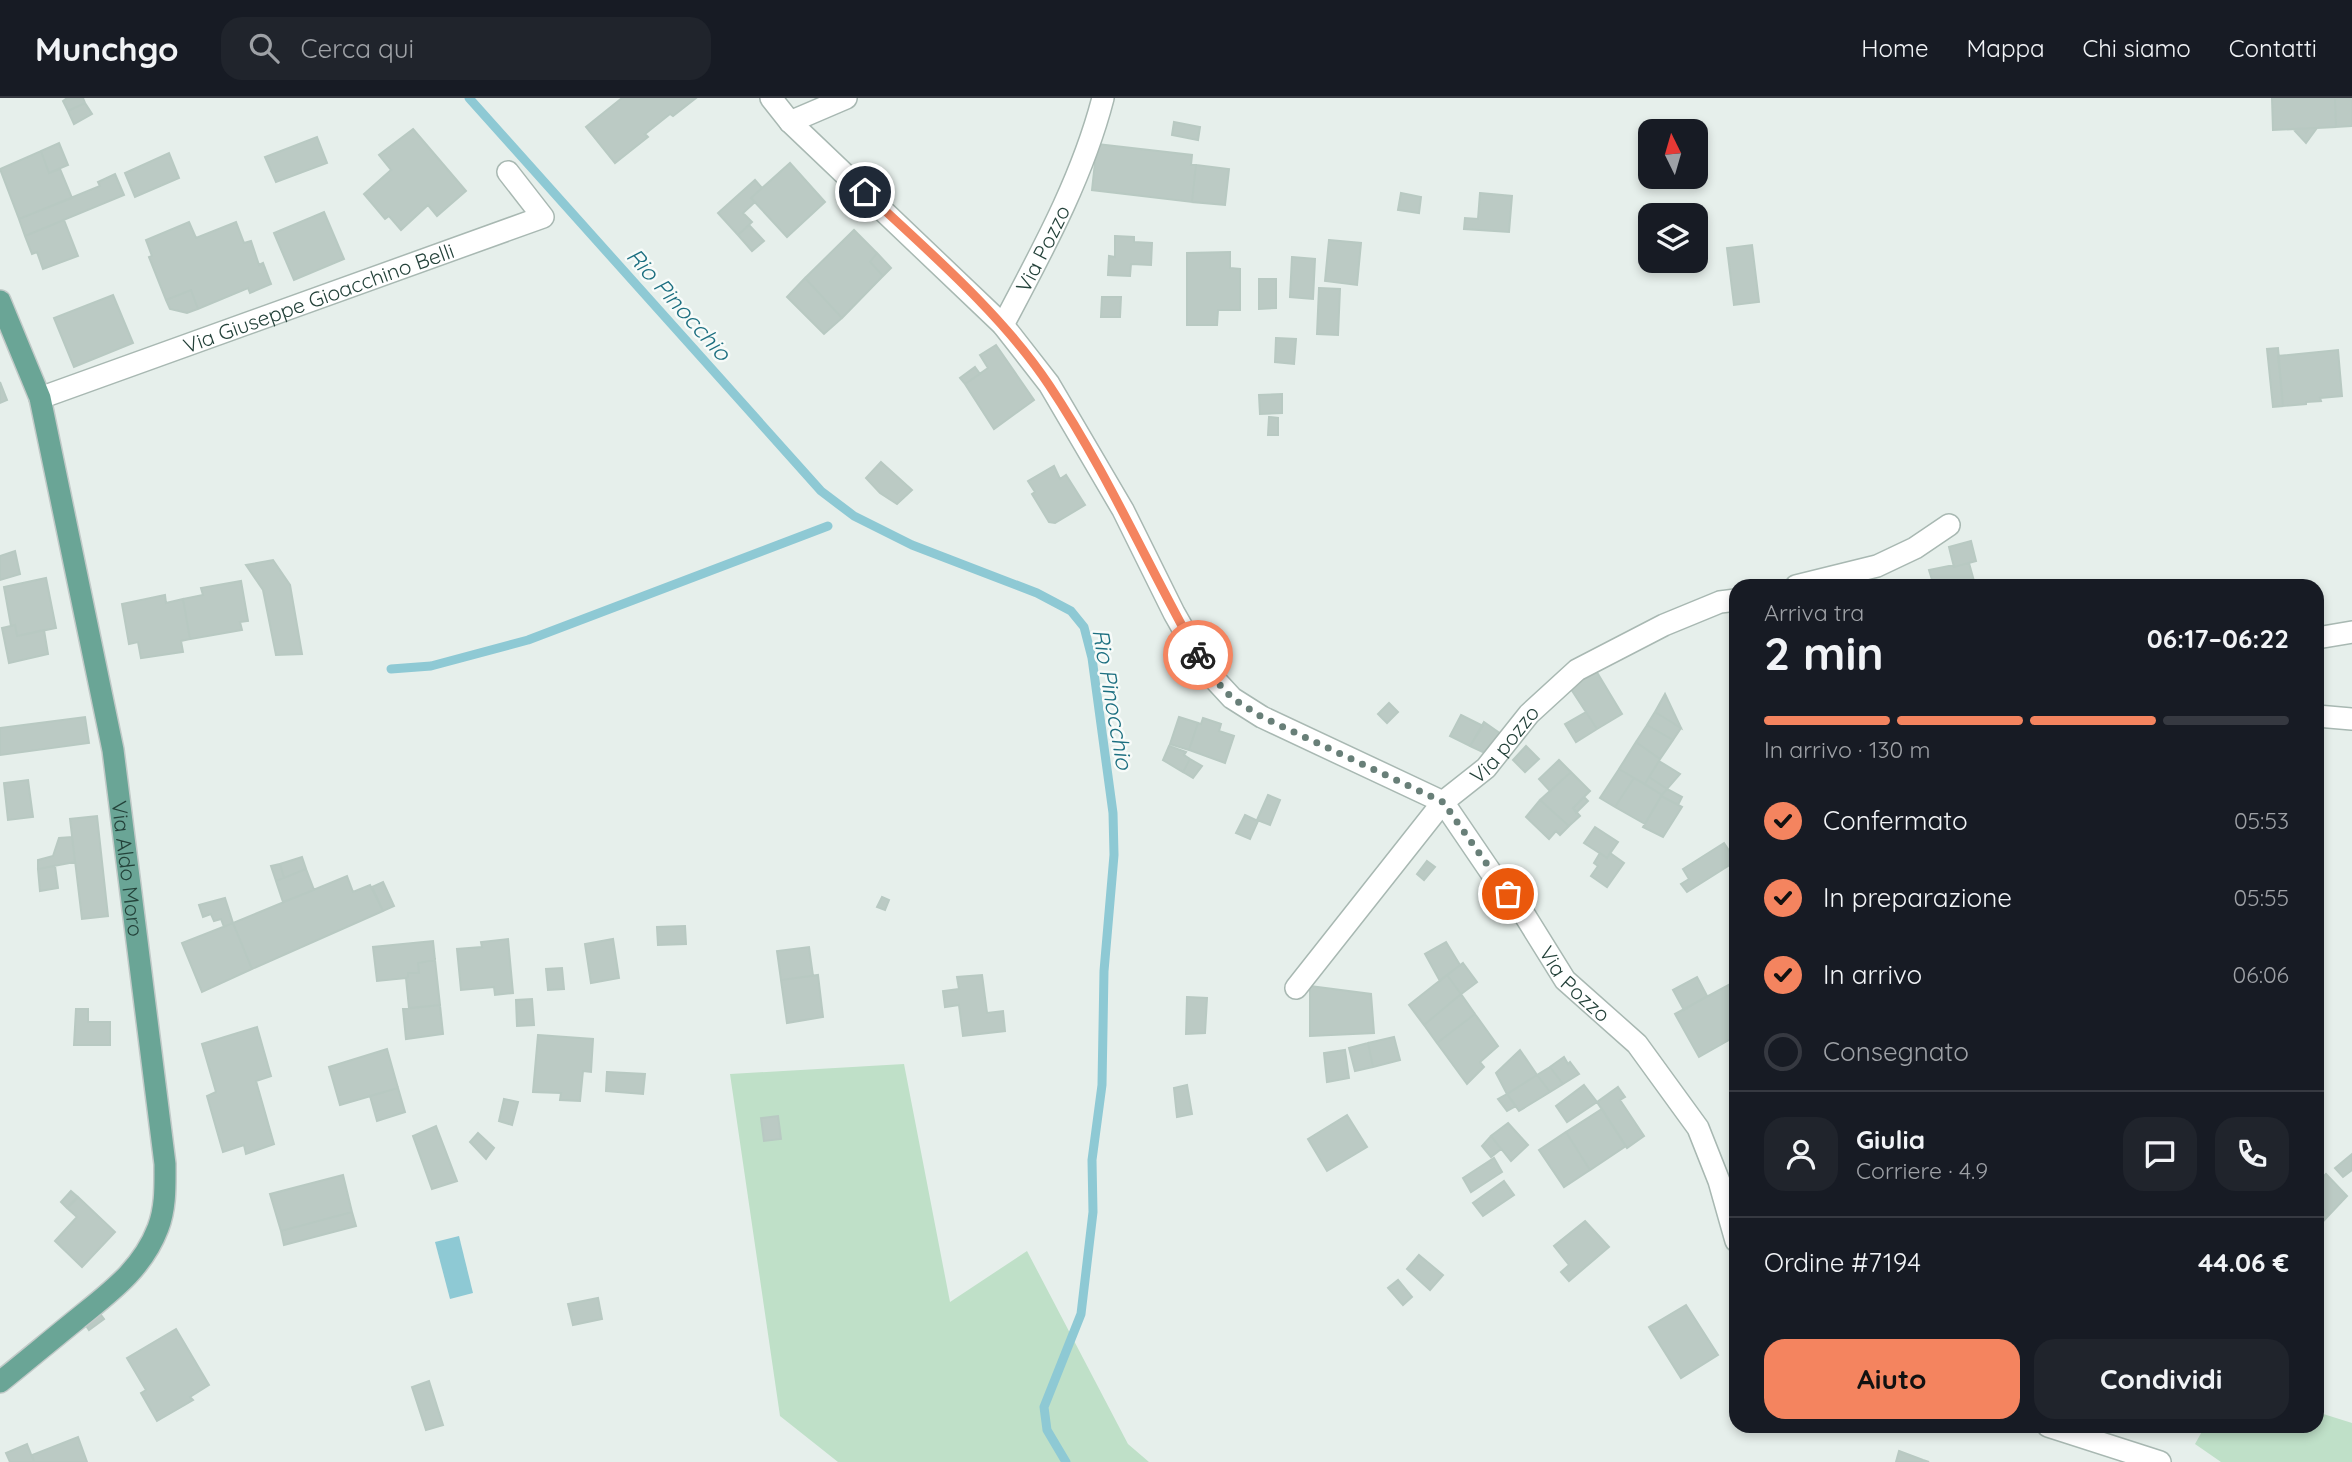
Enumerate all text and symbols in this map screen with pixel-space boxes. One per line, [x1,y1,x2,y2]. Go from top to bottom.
search box [221,17,711,80]
text: Munchgo [35,28,179,69]
icon: search [245,29,283,67]
text: Cerca qui [301,32,414,65]
text: Home [1861,33,1929,63]
text: Mappa [1967,33,2045,63]
text: Chi siamo [2083,33,2191,63]
text: Contatti [2229,33,2317,63]
north arrow [1638,119,1708,189]
map controls [1638,119,1708,273]
pin [835,162,895,222]
icon: home [846,173,884,211]
street label: Via Pozzo [1010,201,1075,297]
button: layers [1638,203,1708,273]
street label: Via Giuseppe Gioacchino Belli [180,237,457,358]
water label: Rio Pinocchio [621,242,738,367]
text: Arriva tra [1764,598,1864,627]
courier [1163,620,1233,690]
text: 06:17–06:22 [2147,622,2289,655]
text: 2 min [1764,624,1884,682]
water label: Rio Pinocchio [1086,627,1140,773]
icon: bike [1179,636,1217,674]
street label: Via pozzo [1464,699,1544,789]
text: In arrivo · 130 m [1764,735,1930,764]
street label: Via Aldo Moro [106,799,149,938]
icon: check [1764,802,1802,840]
text: Confermato [1823,804,1968,837]
text: 05:53 [2234,806,2289,835]
pin [1478,864,1538,924]
icon: bag [1489,875,1527,913]
icon: check [1764,879,1802,917]
text: In preparazione [1823,881,2012,914]
text: 05:55 [2233,883,2289,912]
street label: Via Pozzo [1534,941,1616,1027]
icon: check [1764,956,1802,994]
text: In arrivo [1823,958,1922,991]
text: 06:06 [2233,960,2289,989]
text: Consegnato [1823,1035,1969,1068]
button: person [1764,1117,1838,1191]
button: chat [2123,1117,2197,1191]
button: phone [2215,1117,2289,1191]
text: Giulia [1856,1123,1925,1156]
text: Corriere · 4.9 [1856,1156,1988,1185]
text: Ordine #7194 [1764,1246,1921,1279]
text: 44.06 € [2198,1246,2289,1279]
button: Aiuto [1764,1339,2020,1419]
button: Condividi [2034,1339,2289,1419]

